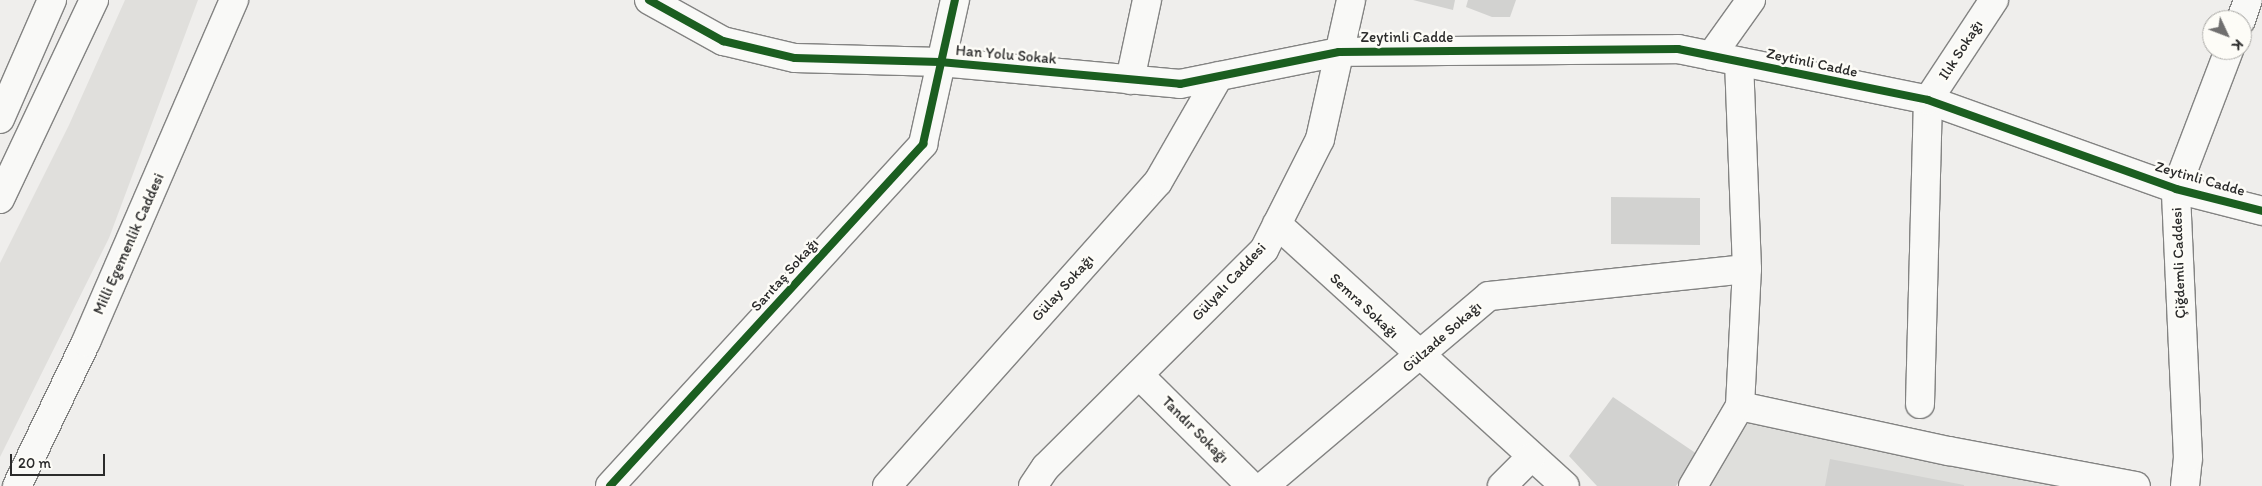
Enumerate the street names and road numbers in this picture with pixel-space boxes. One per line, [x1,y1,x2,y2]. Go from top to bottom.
street label: Ilık Sokağı [1935,17,1987,83]
street label: Zeytinli Cadde [1361,29,1453,47]
street label: Han Yolu Sokak [955,42,1057,68]
street label: Zeytinli Cadde [1765,45,1859,81]
street label: Zeytinli Cadde [2153,158,2247,200]
street label: Milli Egemenlik Caddesi [90,171,168,317]
street label: Çiğdemli Caddesi [2168,207,2190,319]
street label: Sarıtaş Sokağı [747,235,823,315]
street label: Gülyalı Caddesi [1188,239,1270,325]
street label: Gülay Sokağı [1028,251,1098,325]
street label: Semra Sokağı [1326,270,1402,342]
street label: Gülzade Sokağı [1399,298,1485,376]
street label: Tandır Sokağı [1158,393,1232,467]

